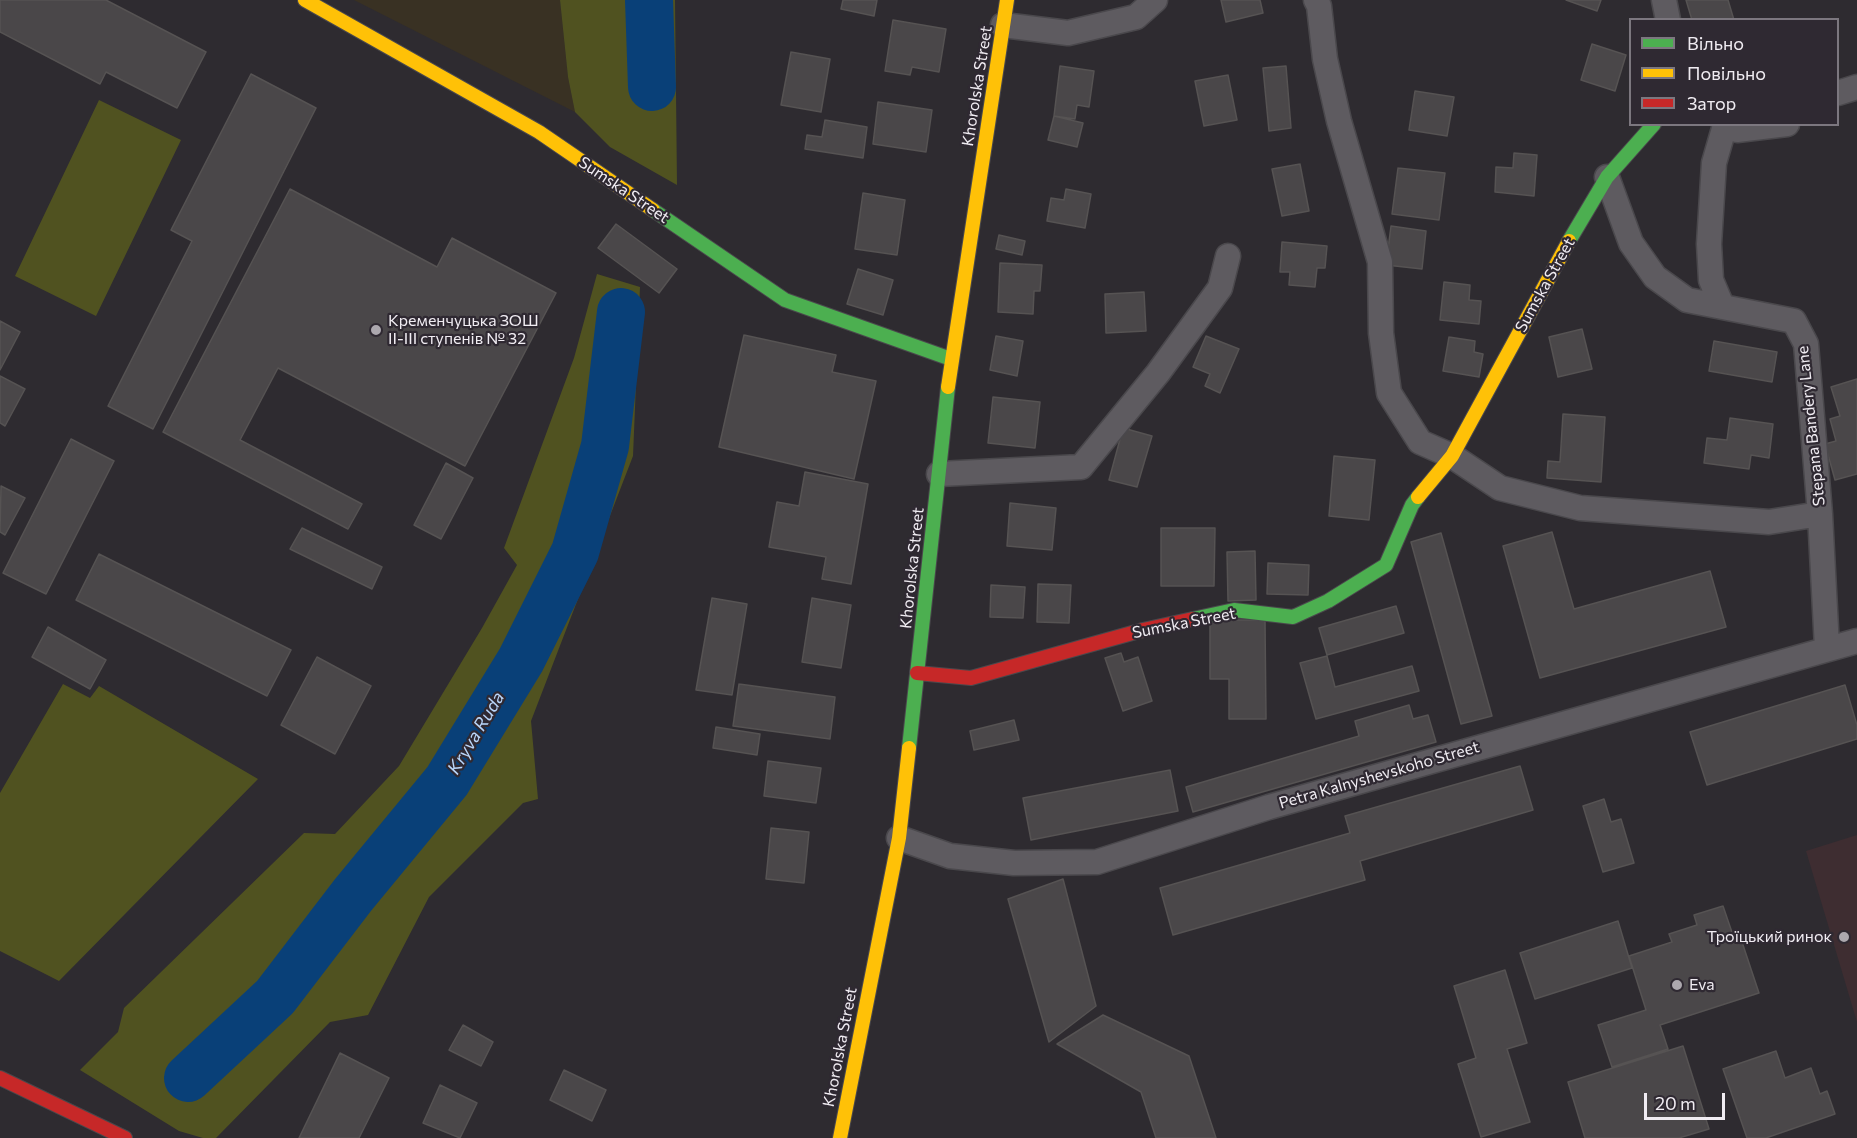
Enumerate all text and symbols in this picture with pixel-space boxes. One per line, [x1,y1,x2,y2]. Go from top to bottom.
legend [1629,18,1839,126]
street label: Khorolska Street [958,24,996,148]
text: Вільно [1687,32,1744,54]
text: Повільно [1687,62,1766,84]
text: Затор [1687,92,1736,114]
street label: Sumska Street [575,153,673,227]
street label: Sumska Street [1511,234,1579,336]
place label: Кременчуцька ЗОШ ІІ-ІІІ ступенів № 32 [388,311,539,349]
marker: Кременчуцька ЗОШ ІІ-ІІІ ступенів № 32 [369,323,383,337]
street label: Stepana Bandery Lane [1793,345,1829,507]
street label: Khorolska Street [896,506,928,630]
street label: Sumska Street [1131,604,1237,642]
water label: Kryva Ruda [443,688,509,778]
street label: Petra Kalnyshevskoho Street [1277,737,1481,813]
place label: Троїцький ринок [1707,927,1832,947]
marker: Троїцький ринок [1837,930,1851,944]
place label: Eva [1689,975,1715,995]
marker: Eva [1670,978,1684,992]
street label: Khorolska Street [819,985,861,1109]
scale bar [1647,1081,1728,1119]
text: 20 m [1655,1092,1696,1114]

